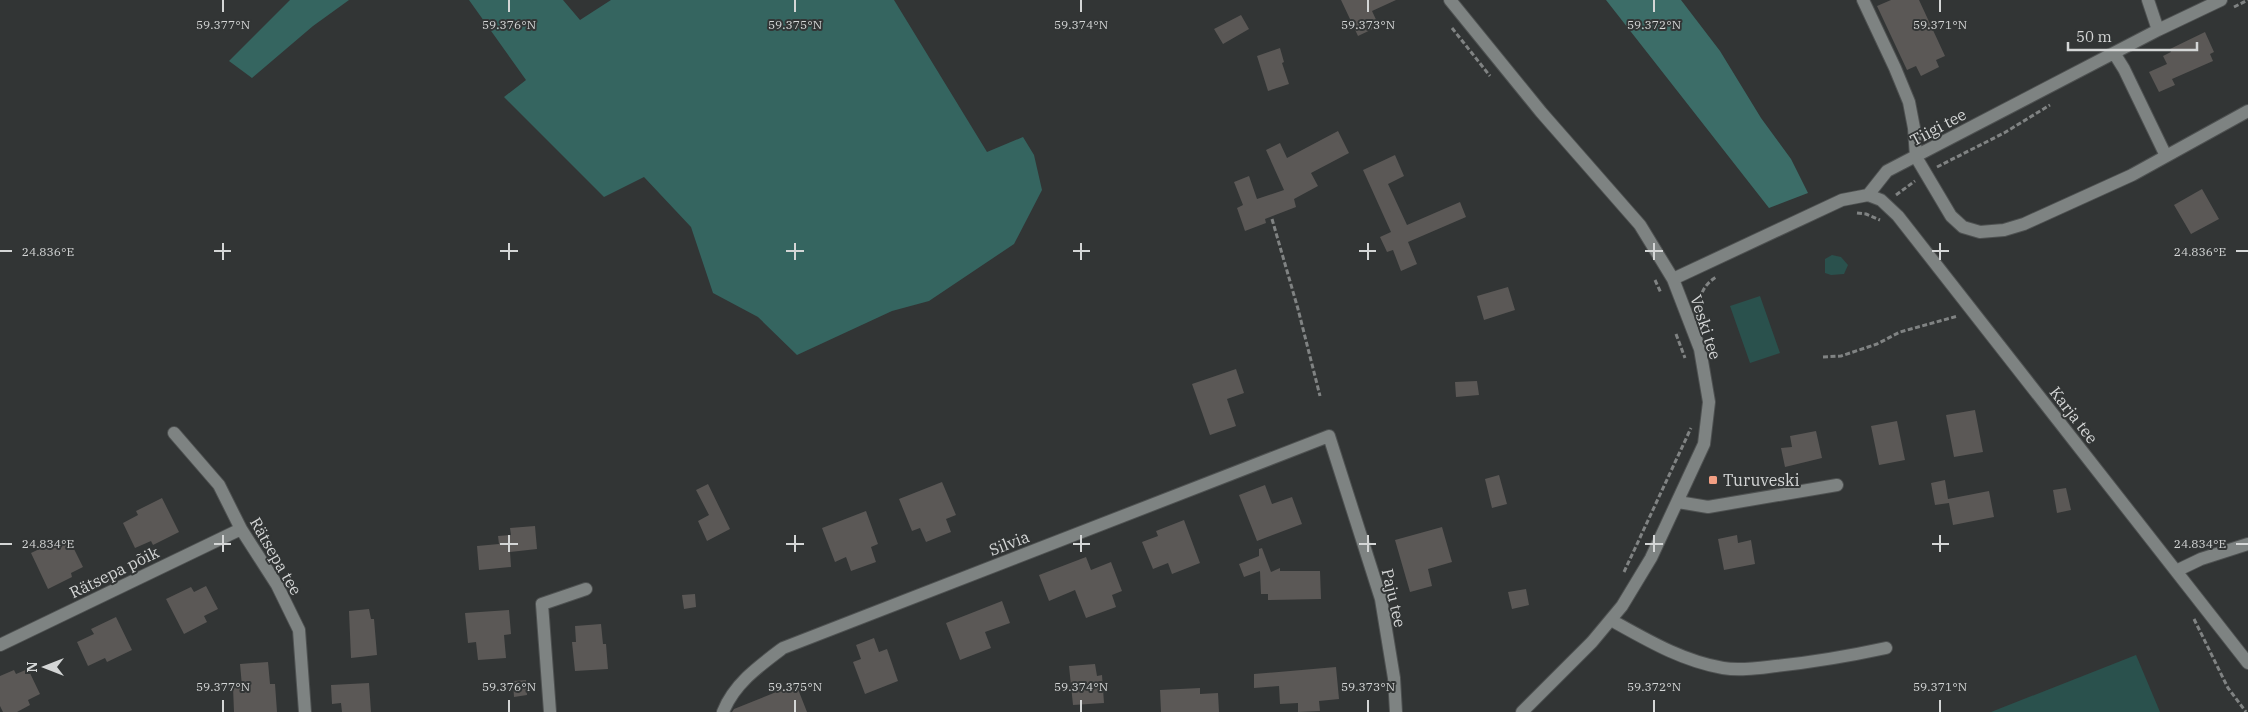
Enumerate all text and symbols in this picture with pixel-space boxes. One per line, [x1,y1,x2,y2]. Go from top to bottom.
text: 59.377°N [196,17,250,32]
text: 59.376°N [482,17,536,32]
text: 59.375°N [768,17,822,32]
text: 59.374°N [1054,17,1108,32]
text: 59.373°N [1341,17,1395,32]
text: 59.372°N [1627,17,1681,32]
text: 59.371°N [1913,17,1967,32]
scale bar [2068,20,2197,52]
text: 50 m [2076,27,2112,46]
street label: Tiigi tee [1906,104,1970,150]
text: 24.836°E [22,244,74,259]
text: 24.836°E [2174,244,2226,259]
street label: Veski tee [1686,292,1726,362]
street label: Karja tee [2045,382,2103,448]
place label: Turuveski [1723,470,1799,490]
marker: Turuveski [1707,474,1719,486]
street label: Rätsepa tee [246,514,306,598]
street label: Silvia [986,526,1032,560]
text: 24.834°E [22,536,74,551]
text: 24.834°E [2174,536,2226,551]
street label: Rätsepa põik [66,541,163,602]
street label: Paju tee [1378,567,1410,629]
north arrow [20,642,70,692]
text: N [23,661,41,673]
text: 59.377°N [196,679,250,694]
text: 59.376°N [482,679,536,694]
text: 59.375°N [768,679,822,694]
text: 59.374°N [1054,679,1108,694]
text: 59.373°N [1341,679,1395,694]
text: 59.372°N [1627,679,1681,694]
text: 59.371°N [1913,679,1967,694]

